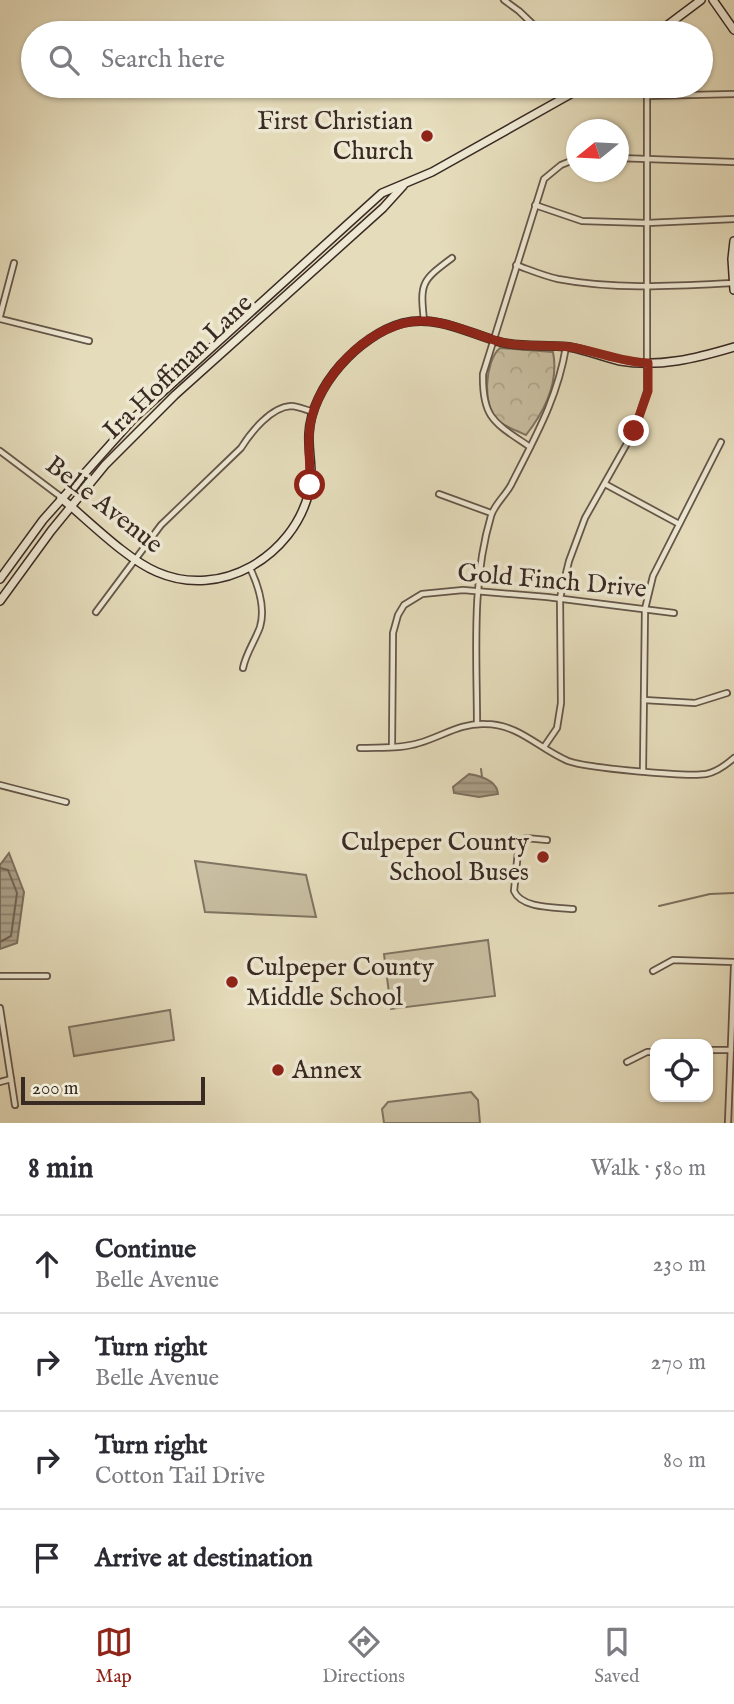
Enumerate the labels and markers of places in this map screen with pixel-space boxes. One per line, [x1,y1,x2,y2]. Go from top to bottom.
place label: First Christian Church [257,105,413,168]
marker: First Christian Church [419,128,435,144]
place label: Culpeper County School Buses [341,826,529,889]
marker: Culpeper County School Buses [535,849,551,865]
place label: Culpeper County Middle School [246,951,434,1014]
marker: Culpeper County Middle School [224,974,240,990]
place label: Annex [291,1054,362,1087]
marker: Annex [270,1062,286,1078]

